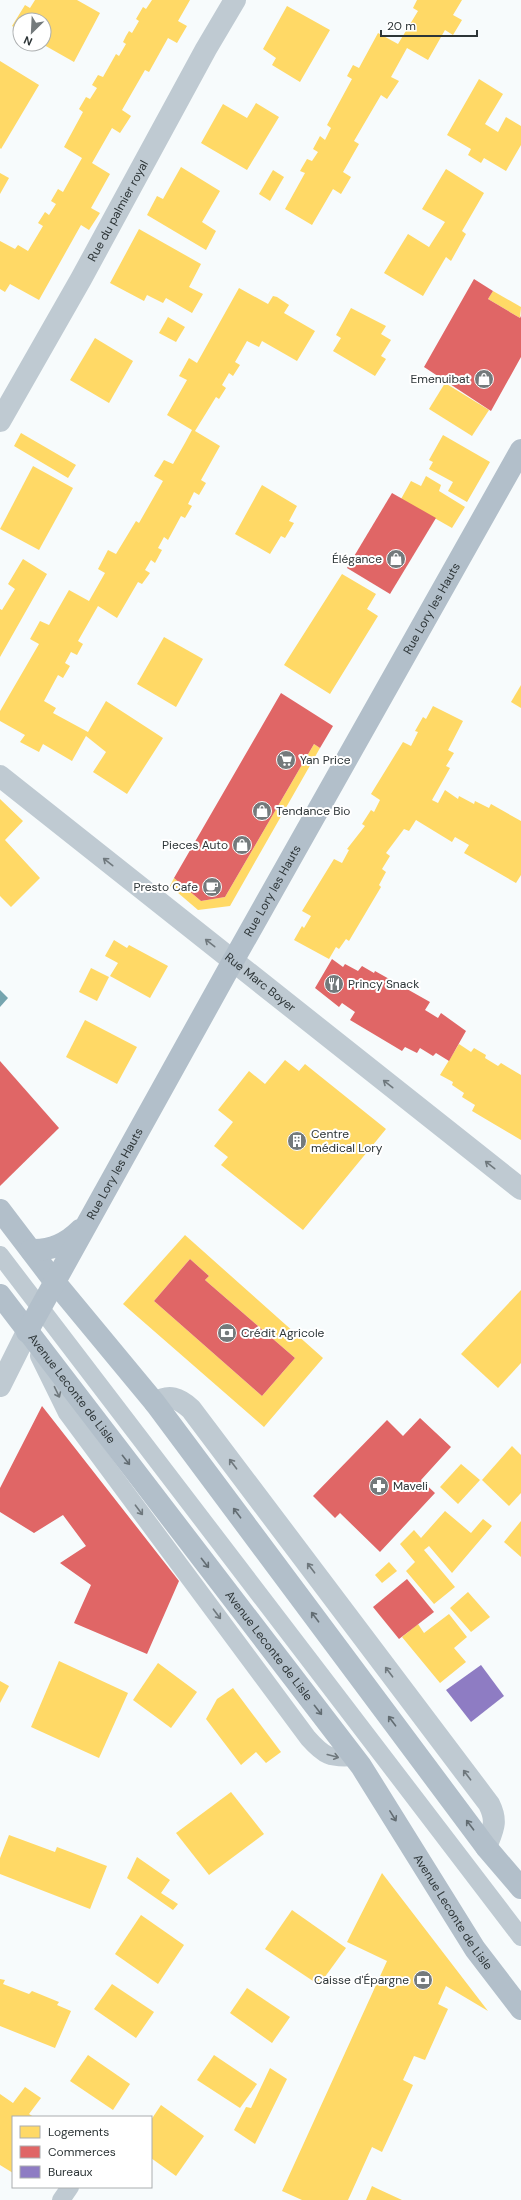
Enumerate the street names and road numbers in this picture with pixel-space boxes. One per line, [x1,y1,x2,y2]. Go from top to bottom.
street label: Rue du palmier royal [84,157,152,264]
street label: Rue Lory les Hauts [399,560,464,657]
street label: Rue Lory les Hauts [240,842,305,939]
street label: Rue Marc Boyer [221,949,299,1016]
street label: Rue Lory les Hauts [83,1125,147,1223]
street label: Avenue Leconte de Lisle [24,1330,119,1447]
street label: Avenue Leconte de Lisle [222,1587,316,1704]
street label: Avenue Leconte de Lisle [410,1851,496,1973]

